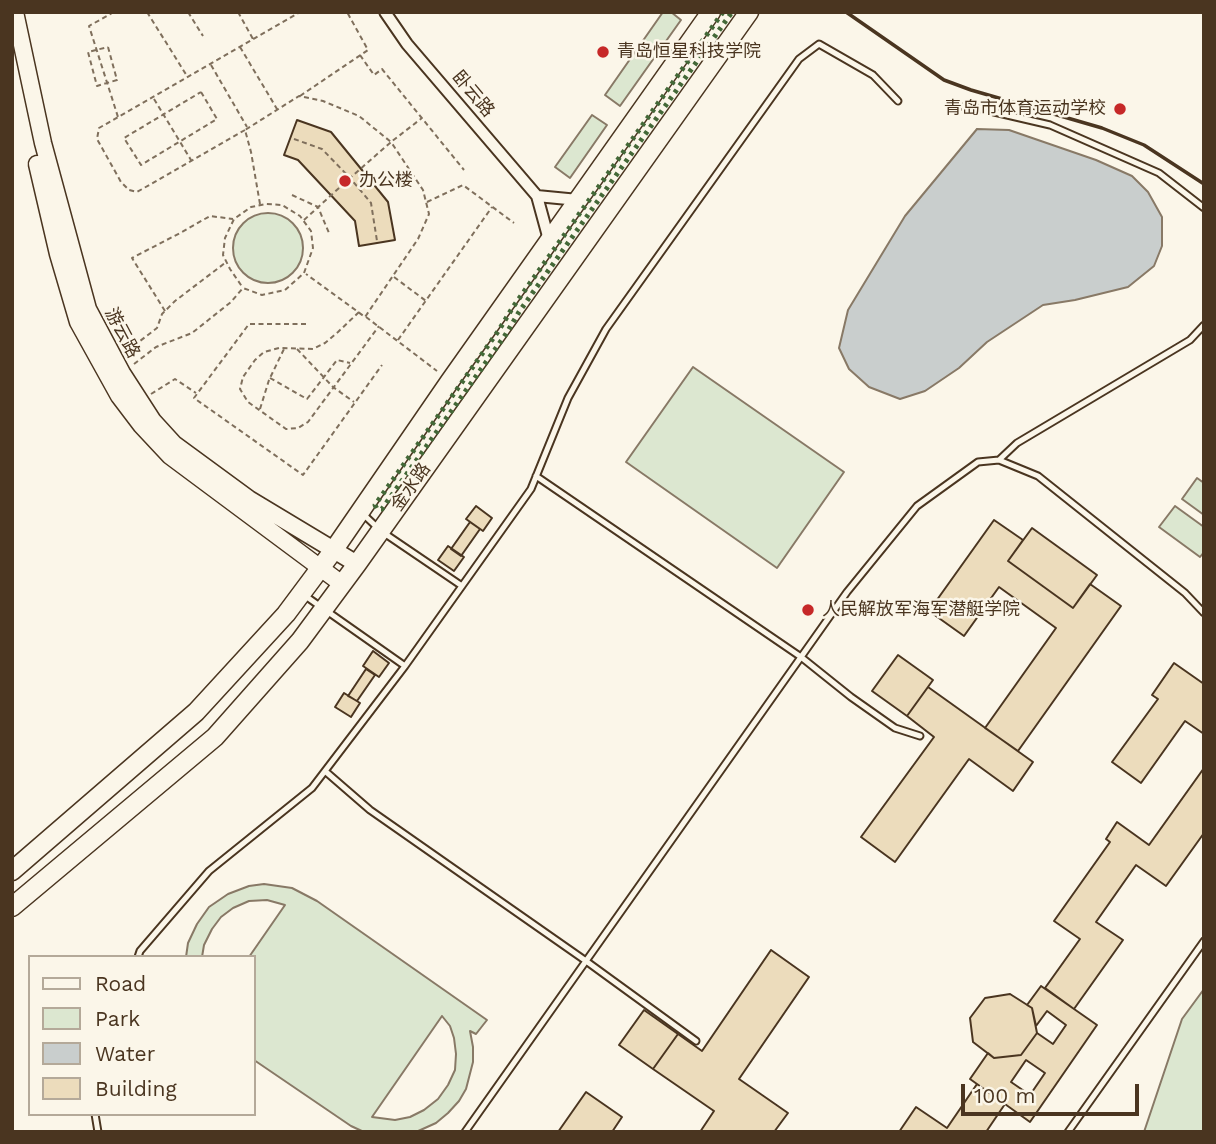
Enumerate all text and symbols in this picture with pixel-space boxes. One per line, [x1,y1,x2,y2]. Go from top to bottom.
place label: 青岛恒星科技学院 [617,41,761,63]
marker: 青岛恒星科技学院 [595,44,611,60]
street label: 卧云路 [447,66,499,122]
place label: 青岛市体育运动学校 [944,98,1106,120]
marker: 青岛市体育运动学校 [1112,101,1128,117]
place label: 办公楼 [359,170,413,192]
marker: 办公楼 [337,173,353,189]
street label: 游云路 [100,304,144,362]
street label: 金水路 [387,459,435,515]
place label: 人民解放军海军潜艇学院 [822,599,1020,621]
marker: 人民解放军海军潜艇学院 [800,602,816,618]
legend [28,955,256,1116]
text: Road [95,971,146,996]
text: Park [95,1006,140,1031]
text: Water [95,1041,155,1066]
scale bar [964,1070,1142,1114]
text: Building [95,1076,177,1101]
text: 100 m [974,1083,1036,1108]

